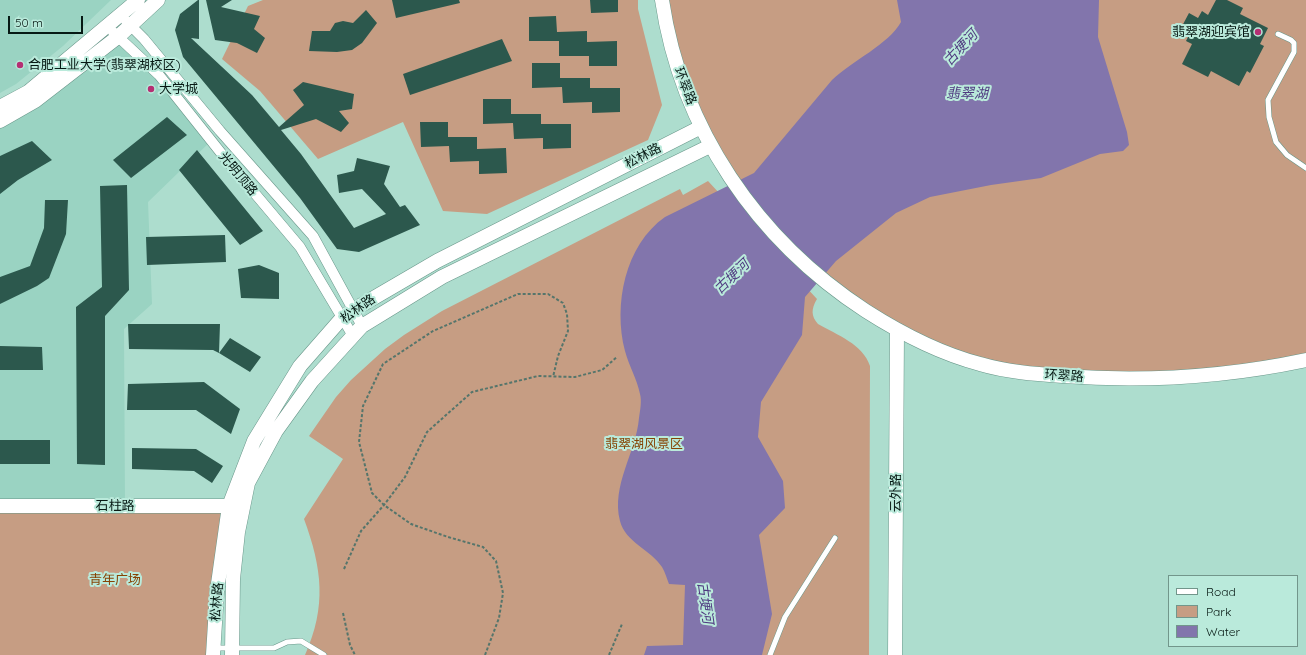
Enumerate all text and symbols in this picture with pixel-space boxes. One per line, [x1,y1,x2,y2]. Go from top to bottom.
scale bar [10,8,85,34]
text: 50 m [15,15,43,30]
place label: 翡翠湖迎宾馆 [1172,24,1250,40]
water label: 古埂河 [941,27,981,69]
marker: 翡翠湖迎宾馆 [1253,27,1263,37]
place label: 合肥工业大学(翡翠湖校区) [28,57,181,73]
marker: 合肥工业大学(翡翠湖校区) [15,60,25,70]
street label: 环翠路 [671,65,699,107]
place label: 大学城 [159,81,198,97]
marker: 大学城 [146,84,156,94]
water label: 翡翠湖 [946,86,988,102]
street label: 松林路 [622,140,664,172]
street label: 光明顶路 [215,149,261,199]
water label: 古埂河 [711,256,753,298]
street label: 松林路 [338,291,378,327]
street label: 环翠路 [1044,367,1084,385]
park label: 翡翠湖风景区 [605,436,683,452]
street label: 云外路 [888,474,904,512]
street label: 石柱路 [96,498,134,514]
park label: 青年广场 [89,572,141,588]
legend [1168,575,1298,647]
water label: 古埂河 [694,581,716,625]
street label: 松林路 [208,582,226,622]
text: Road [1206,584,1236,599]
text: Park [1206,604,1231,619]
text: Water [1206,624,1240,639]

